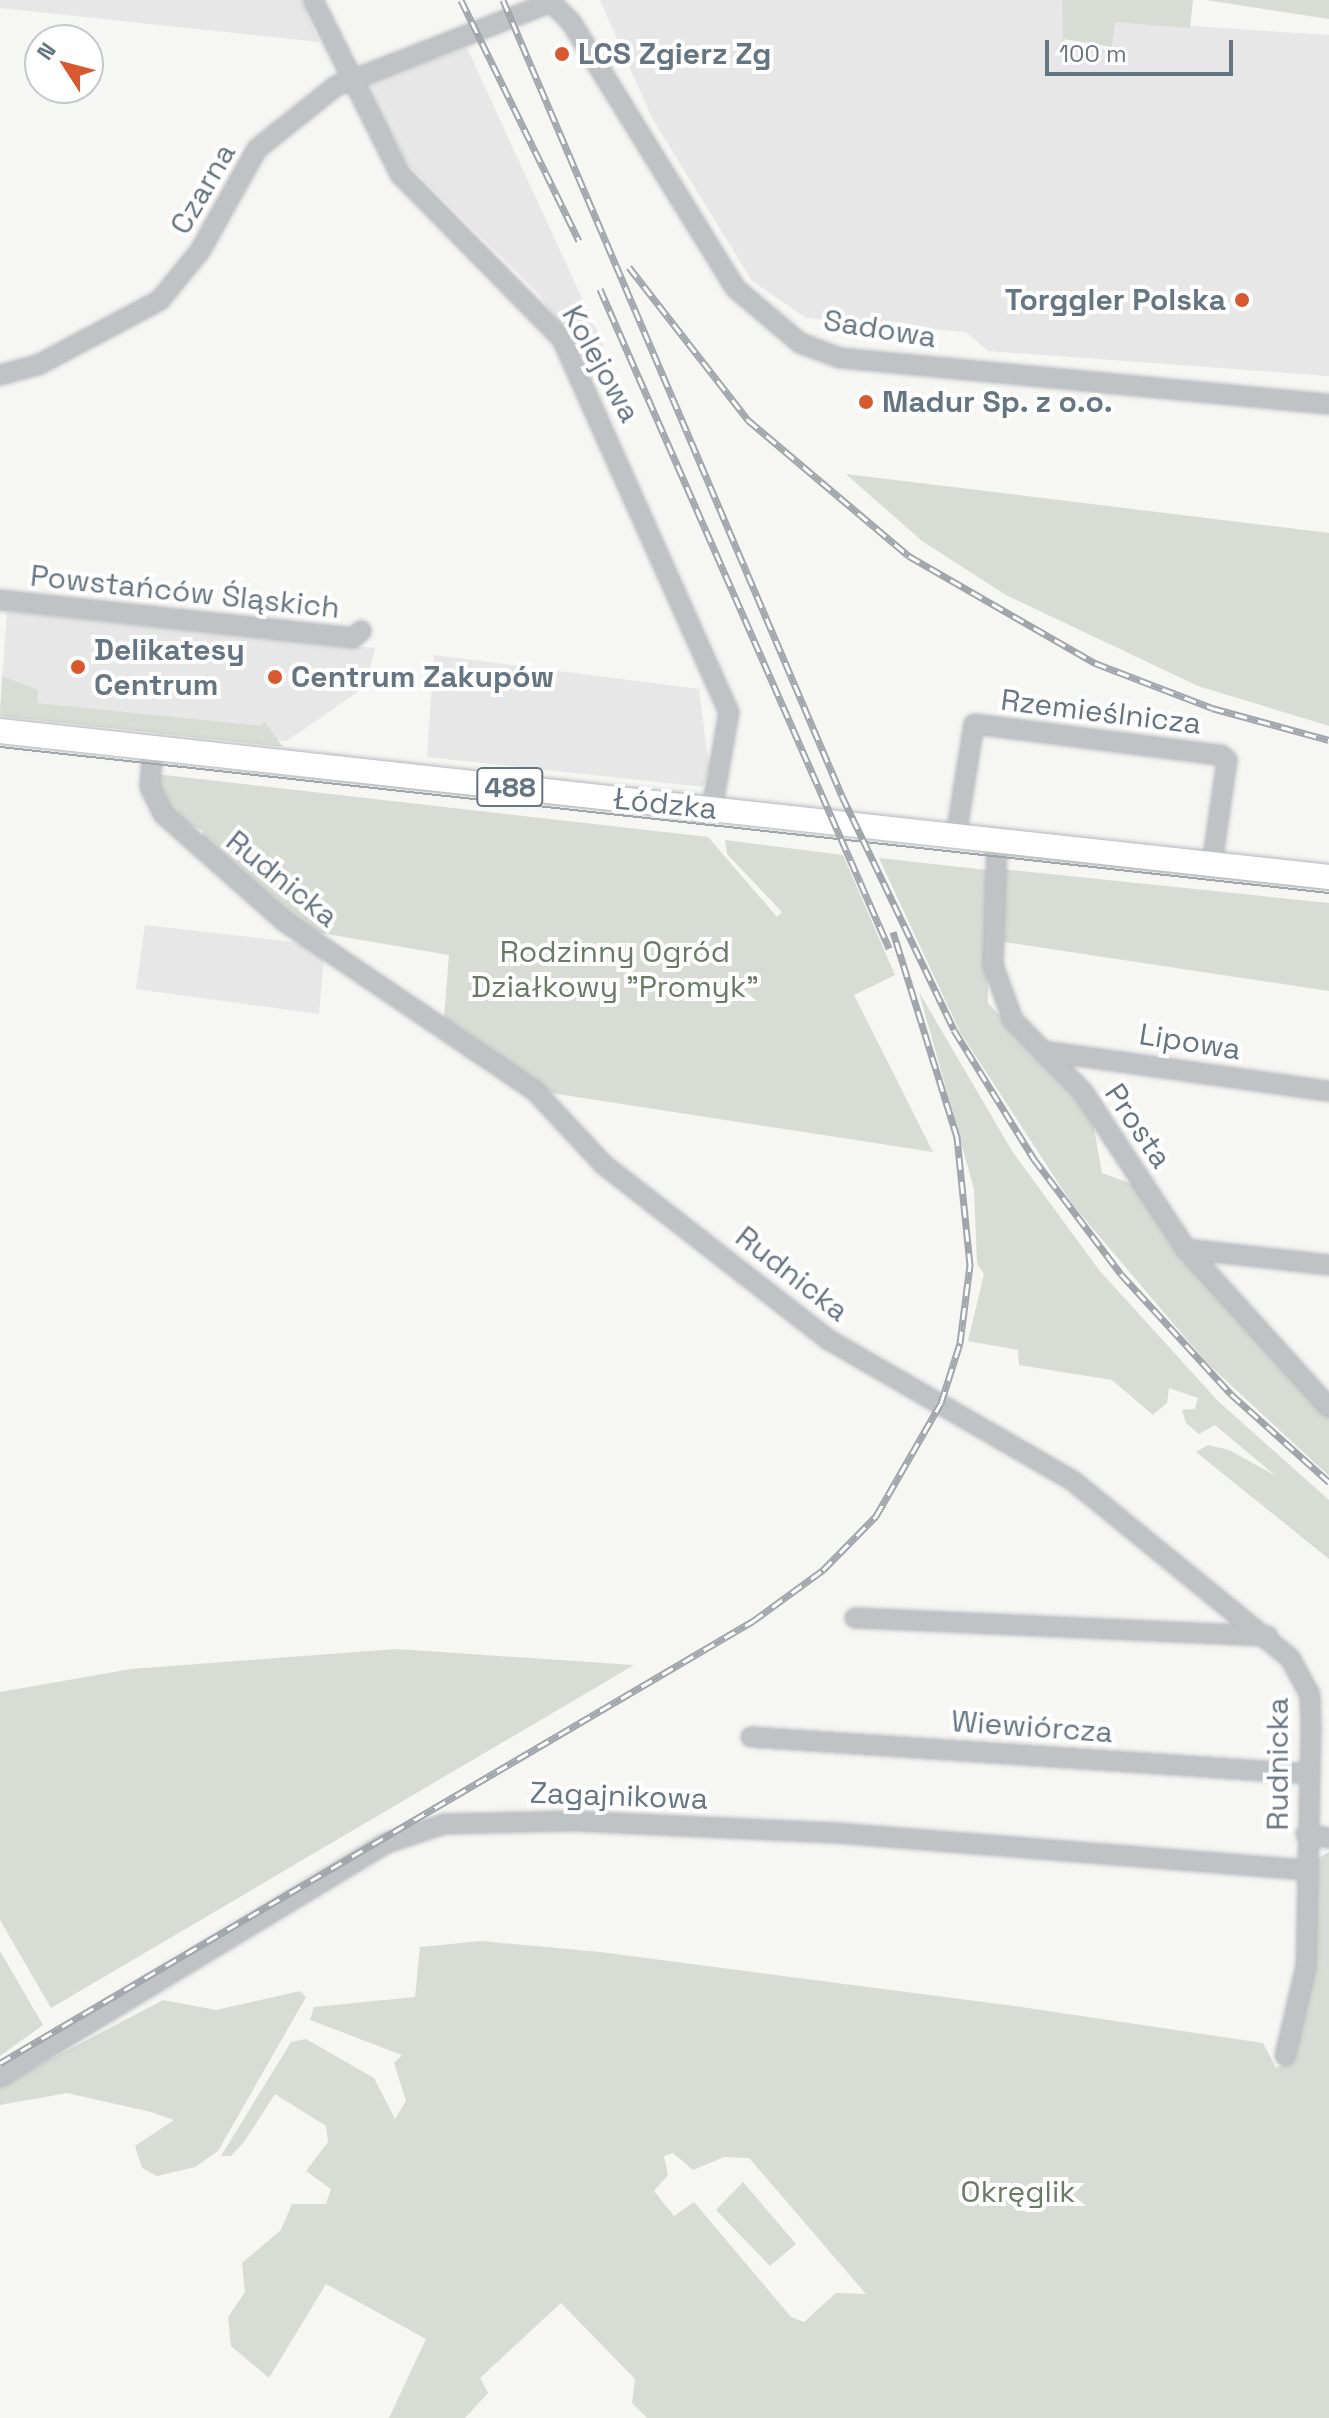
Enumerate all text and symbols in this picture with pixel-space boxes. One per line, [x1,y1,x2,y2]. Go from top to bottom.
north arrow [24,24,104,104]
scale bar [1049,24,1237,74]
place label: LCS Zgierz Zg [578,36,771,72]
text: N [31,37,62,65]
text: 100 m [1059,38,1127,69]
marker: LCS Zgierz Zg [553,45,571,63]
street label: Czarna [163,137,243,241]
place label: Torggler Polska [1005,282,1226,318]
marker: Torggler Polska [1233,291,1251,309]
street label: Kolejowa [554,299,648,429]
street label: Sadowa [821,302,939,356]
place label: Madur Sp. z o.o. [882,384,1114,420]
marker: Madur Sp. z o.o. [857,393,875,411]
street label: Powstańców Śląskich [29,558,341,626]
place label: Delikatesy Centrum [94,632,245,702]
marker: Delikatesy Centrum [69,658,87,676]
place label: Centrum Zakupów [291,659,554,695]
marker: Centrum Zakupów [266,668,284,686]
street label: Rzemieślnicza [999,682,1203,742]
road number: 488 [476,763,544,811]
street label: Łódzka [611,781,719,827]
street label: Rudnicka [219,823,345,935]
park label: Rodzinny Ogród Działkowy "Promyk" [471,934,759,1004]
street label: Lipowa [1137,1016,1243,1068]
street label: Prosta [1097,1077,1179,1175]
street label: Rudnicka [728,1219,856,1329]
street label: Rudnicka [1260,1697,1296,1831]
street label: Wiewiórcza [950,1703,1114,1751]
street label: Zagajnikowa [529,1775,709,1817]
park label: Okręglik [961,2174,1075,2210]

